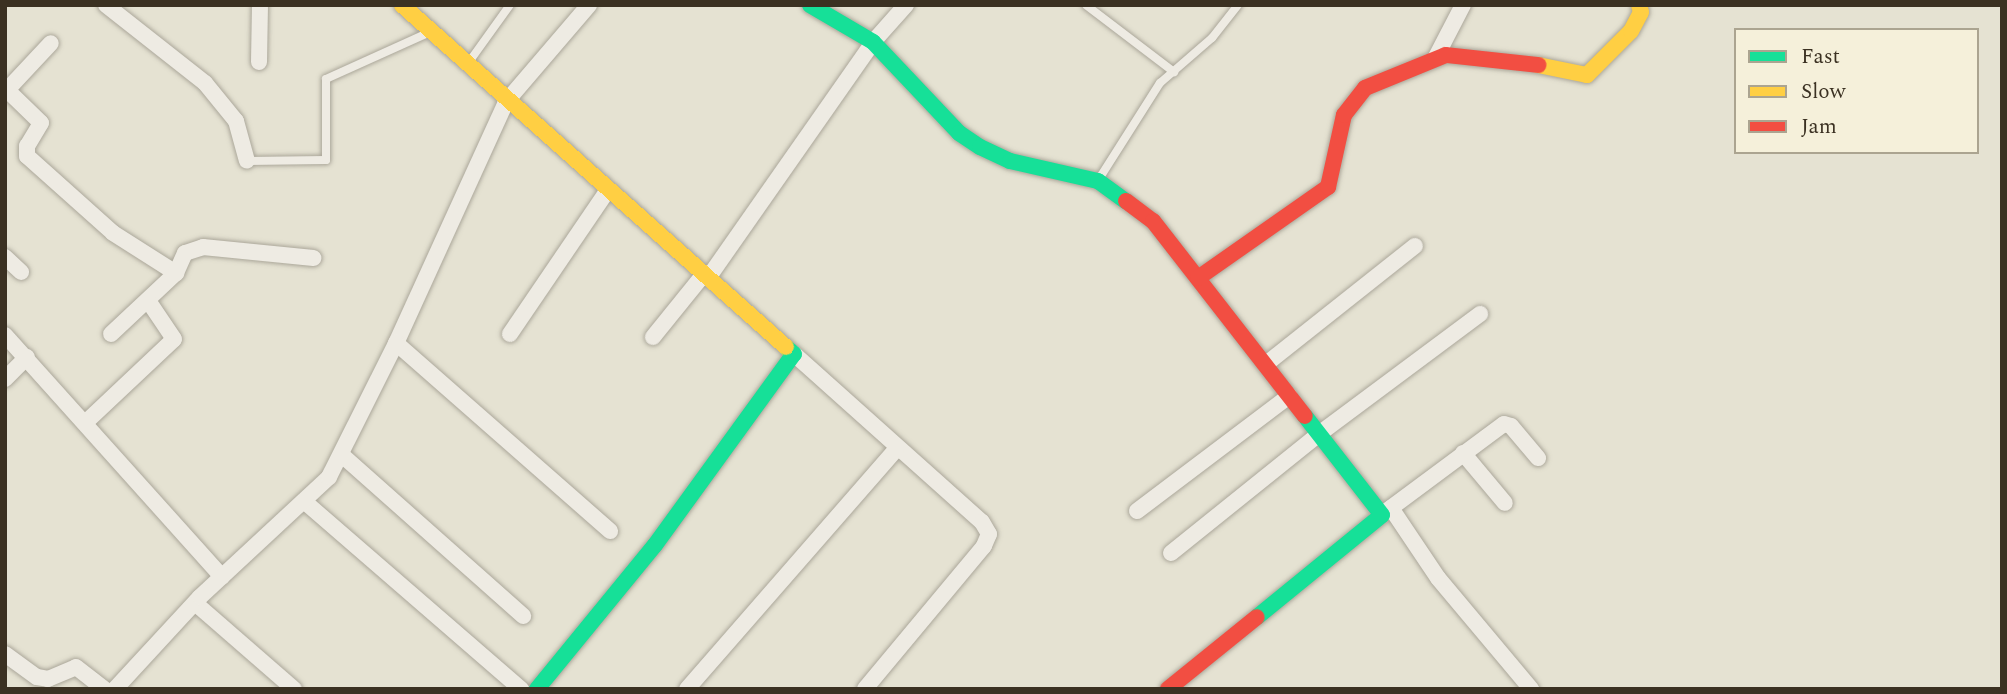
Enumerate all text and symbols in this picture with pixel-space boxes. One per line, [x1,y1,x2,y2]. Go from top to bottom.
legend [1734,28,1979,154]
text: Fast [1801,41,1840,73]
text: Slow [1801,76,1845,108]
text: Jam [1801,111,1837,143]

